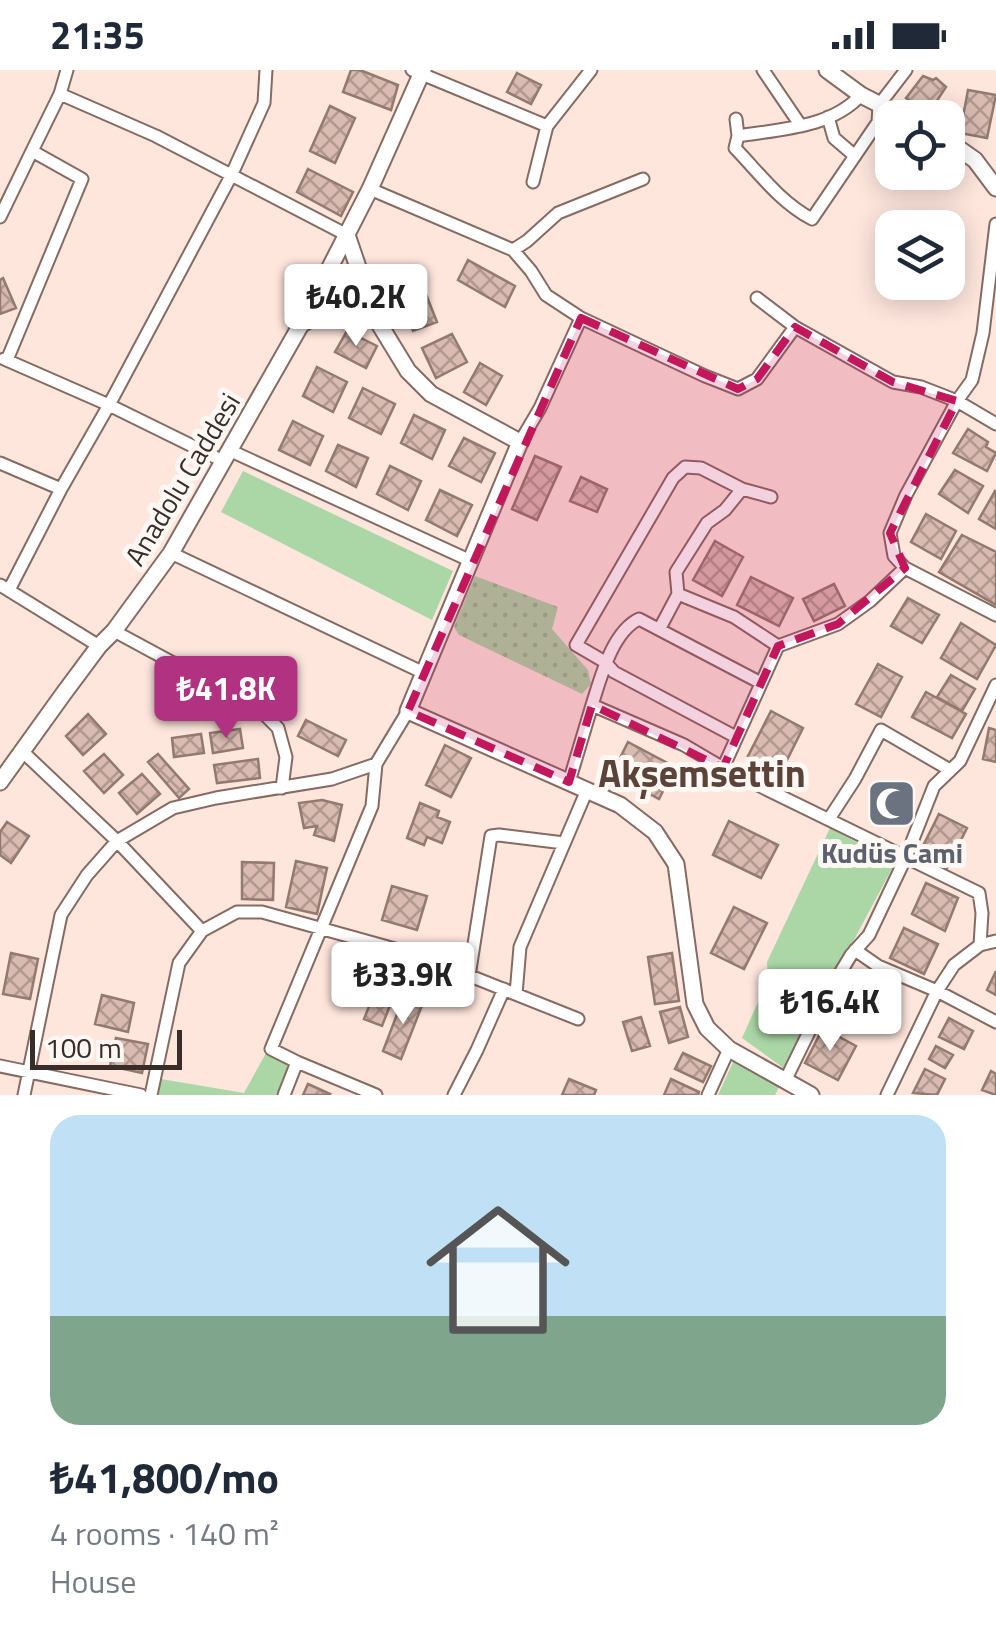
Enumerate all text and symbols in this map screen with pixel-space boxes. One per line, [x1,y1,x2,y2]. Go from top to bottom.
text: 21:35 [50,6,145,64]
map controls [875,100,965,300]
button: locate [875,100,965,190]
button: layers [875,210,965,300]
pin: ₺40.2K [275,264,437,349]
text: ₺40.2K [306,272,406,320]
street label: Anadolu Caddesi [113,384,251,574]
pin: ₺41.8K [145,656,307,741]
text: ₺41.8K [176,664,276,712]
district label: Akşemsettin [598,744,806,802]
mosque icon: Kudüs Cami [866,778,918,830]
place label: Kudüs Cami [821,831,963,874]
pin: ₺33.9K [322,942,484,1027]
text: ₺33.9K [353,950,453,998]
pin: ₺16.4K [749,969,911,1054]
text: ₺16.4K [780,977,880,1025]
scale bar [30,1025,182,1070]
text: 100 m [45,1026,122,1069]
icon: home [408,1180,588,1360]
text: ₺41,800/mo [50,1445,279,1509]
text: 4 rooms · 140 m² [50,1509,279,1557]
text: House [50,1557,136,1605]

